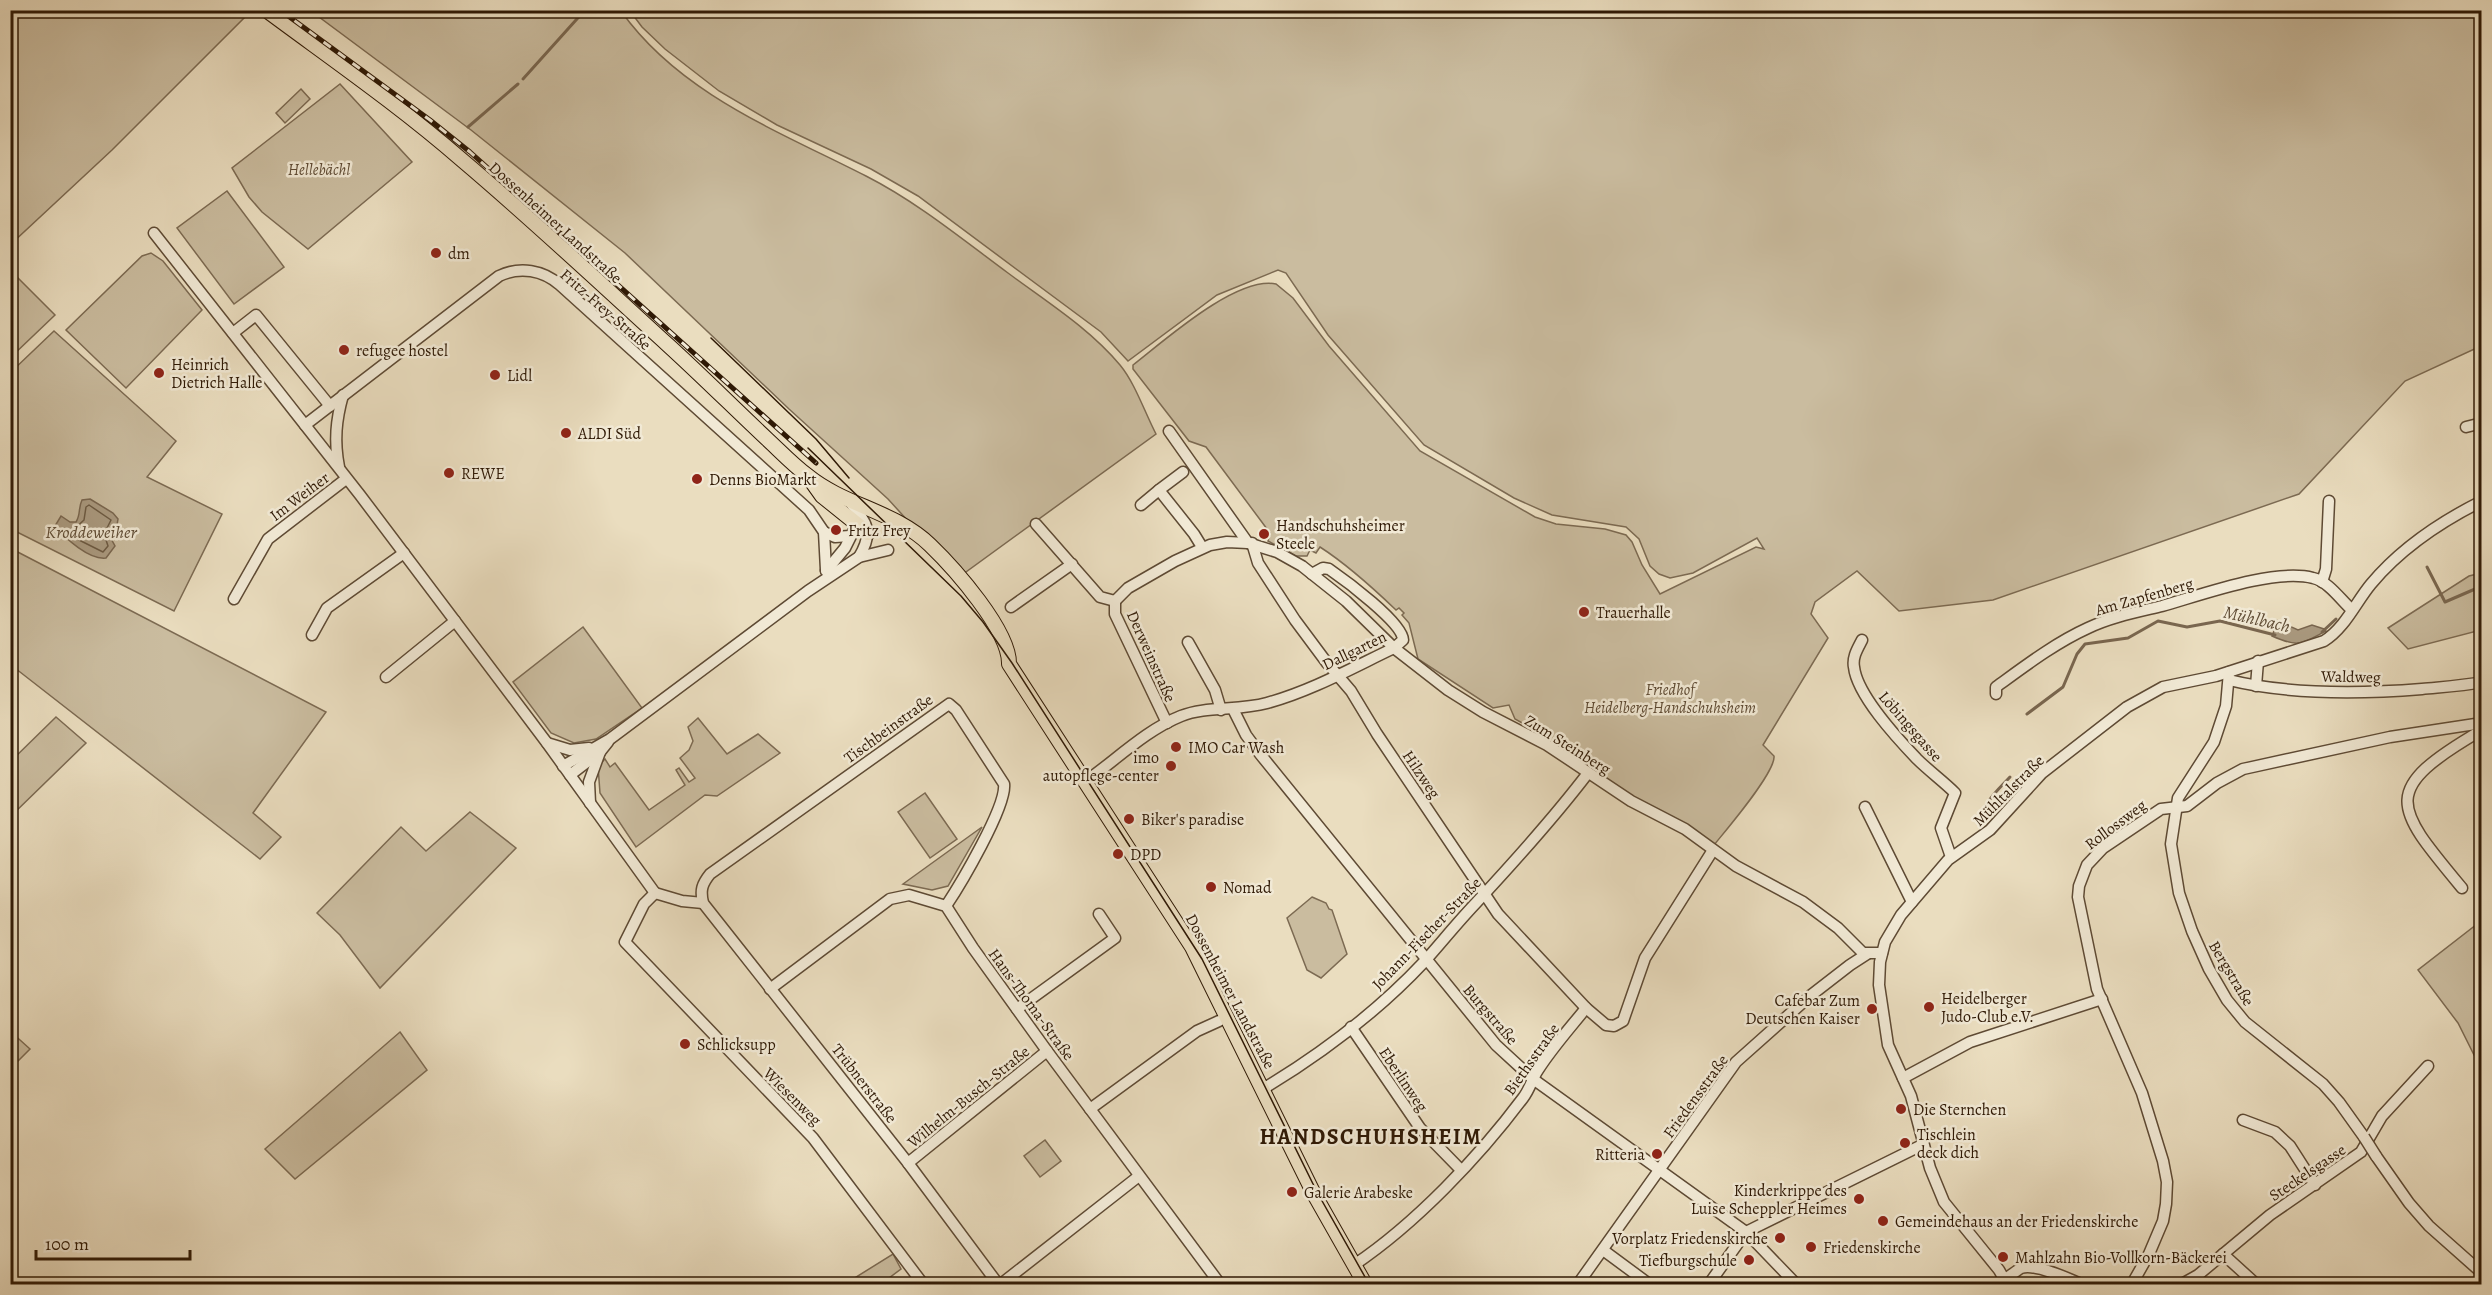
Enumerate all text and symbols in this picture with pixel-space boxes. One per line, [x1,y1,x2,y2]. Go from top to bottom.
street label: Dossenheimer Landstraße [484,157,627,289]
park label: Hellebächl [288,159,350,181]
place label: dm [448,243,470,265]
marker: dm [429,246,443,260]
street label: Fritz-Frey-Straße [555,264,656,356]
place label: refugee hostel [356,340,448,362]
marker: refugee hostel [337,343,351,357]
place label: Heinrich Dietrich Halle [171,354,263,394]
place label: Lidl [507,365,532,387]
marker: Heinrich Dietrich Halle [152,366,166,380]
marker: Lidl [488,368,502,382]
place label: ALDI Süd [577,423,641,445]
marker: ALDI Süd [559,426,573,440]
place label: REWE [461,463,505,485]
marker: REWE [442,466,456,480]
street label: Im Weiher [265,467,334,526]
place label: Denns BioMarkt [709,469,817,491]
marker: Denns BioMarkt [690,472,704,486]
place label: Handschuhsheimer Steele [1276,515,1405,555]
water label: Kroddeweiher [45,520,137,544]
place label: Fritz Frey [848,520,911,542]
marker: Fritz Frey [829,523,843,537]
marker: Handschuhsheimer Steele [1257,527,1271,541]
street label: Am Zapfenberg [2092,572,2196,622]
water label: Mühlbach [2221,600,2293,638]
place label: Trauerhalle [1596,602,1671,624]
marker: Trauerhalle [1577,605,1591,619]
street label: Derweinstraße [1121,607,1181,706]
street label: Dallgarten [1319,626,1391,676]
street label: Waldweg [2320,665,2381,689]
park label: Friedhof Heidelberg-Handschuhsheim [1584,679,1756,719]
street label: Löbingsgasse [1873,687,1947,767]
street label: Tischbeinstraße [840,689,937,769]
street label: Zum Steinberg [1520,710,1615,780]
place label: IMO Car Wash [1188,737,1285,759]
marker: IMO Car Wash [1169,740,1183,754]
street label: Hilzweg [1397,746,1445,803]
place label: imo autopflege-center [1043,747,1159,787]
street label: Mühltalstraße [1968,750,2049,831]
marker: imo autopflege-center [1164,759,1178,773]
street label: Rollossweg [2080,794,2151,855]
place label: Biker's paradise [1141,809,1244,831]
marker: Biker's paradise [1122,812,1136,826]
place label: DPD [1130,844,1161,866]
marker: DPD [1111,847,1125,861]
street label: Johann-Fischer-Straße [1367,873,1486,995]
place label: Nomad [1223,877,1272,899]
marker: Nomad [1204,880,1218,894]
street label: Dossenheimer Landstraße [1180,910,1280,1073]
street label: Bergstraße [2203,937,2259,1010]
street label: Hans-Thoma-Straße [983,944,1079,1065]
street label: Burgstraße [1458,979,1523,1050]
place label: Heidelberger Judo-Club e.V. [1941,988,2034,1028]
place label: Cafebar Zum Deutschen Kaiser [1745,990,1860,1030]
marker: Heidelberger Judo-Club e.V. [1922,1000,1936,1014]
marker: Cafebar Zum Deutschen Kaiser [1865,1002,1879,1016]
street label: Biethsstraße [1499,1019,1565,1100]
place label: Schlicksupp [697,1034,776,1056]
marker: Schlicksupp [678,1037,692,1051]
street label: Trübnerstraße [826,1039,902,1128]
street label: Wilhelm-Busch-Straße [902,1041,1034,1153]
street label: Eberlinweg [1373,1043,1433,1116]
street label: Friedensstraße [1658,1050,1734,1143]
street label: Wiesenweg [758,1062,826,1131]
place label: Die Sternchen [1913,1099,2006,1121]
marker: Die Sternchen [1894,1102,1908,1116]
district label: HANDSCHUHSHEIM [1260,1122,1482,1152]
place label: Tischlein deck dich [1917,1124,1980,1164]
marker: Tischlein deck dich [1898,1136,1912,1150]
street label: Steckelsgasse [2265,1139,2350,1207]
place label: Ritteria [1595,1144,1646,1166]
marker: Ritteria [1650,1147,1664,1161]
place label: Kinderkrippe des Luise Scheppler Heimes [1691,1180,1847,1220]
place label: Galerie Arabeske [1304,1182,1413,1204]
marker: Galerie Arabeske [1285,1185,1299,1199]
marker: Kinderkrippe des Luise Scheppler Heimes [1852,1192,1866,1206]
place label: Gemeindehaus an der Friedenskirche [1895,1211,2138,1233]
marker: Gemeindehaus an der Friedenskirche [1876,1214,1890,1228]
scale bar [36,1223,190,1261]
place label: Vorplatz Friedenskirche [1611,1228,1768,1250]
marker: Vorplatz Friedenskirche [1773,1231,1787,1245]
text: 100 m [45,1232,89,1256]
place label: Friedenskirche [1823,1237,1921,1259]
marker: Friedenskirche [1804,1240,1818,1254]
place label: Mahlzahn Bio-Vollkorn-Bäckerei [2015,1247,2227,1269]
place label: Tiefburgschule [1639,1250,1737,1272]
marker: Mahlzahn Bio-Vollkorn-Bäckerei [1996,1250,2010,1264]
marker: Tiefburgschule [1742,1253,1756,1267]

